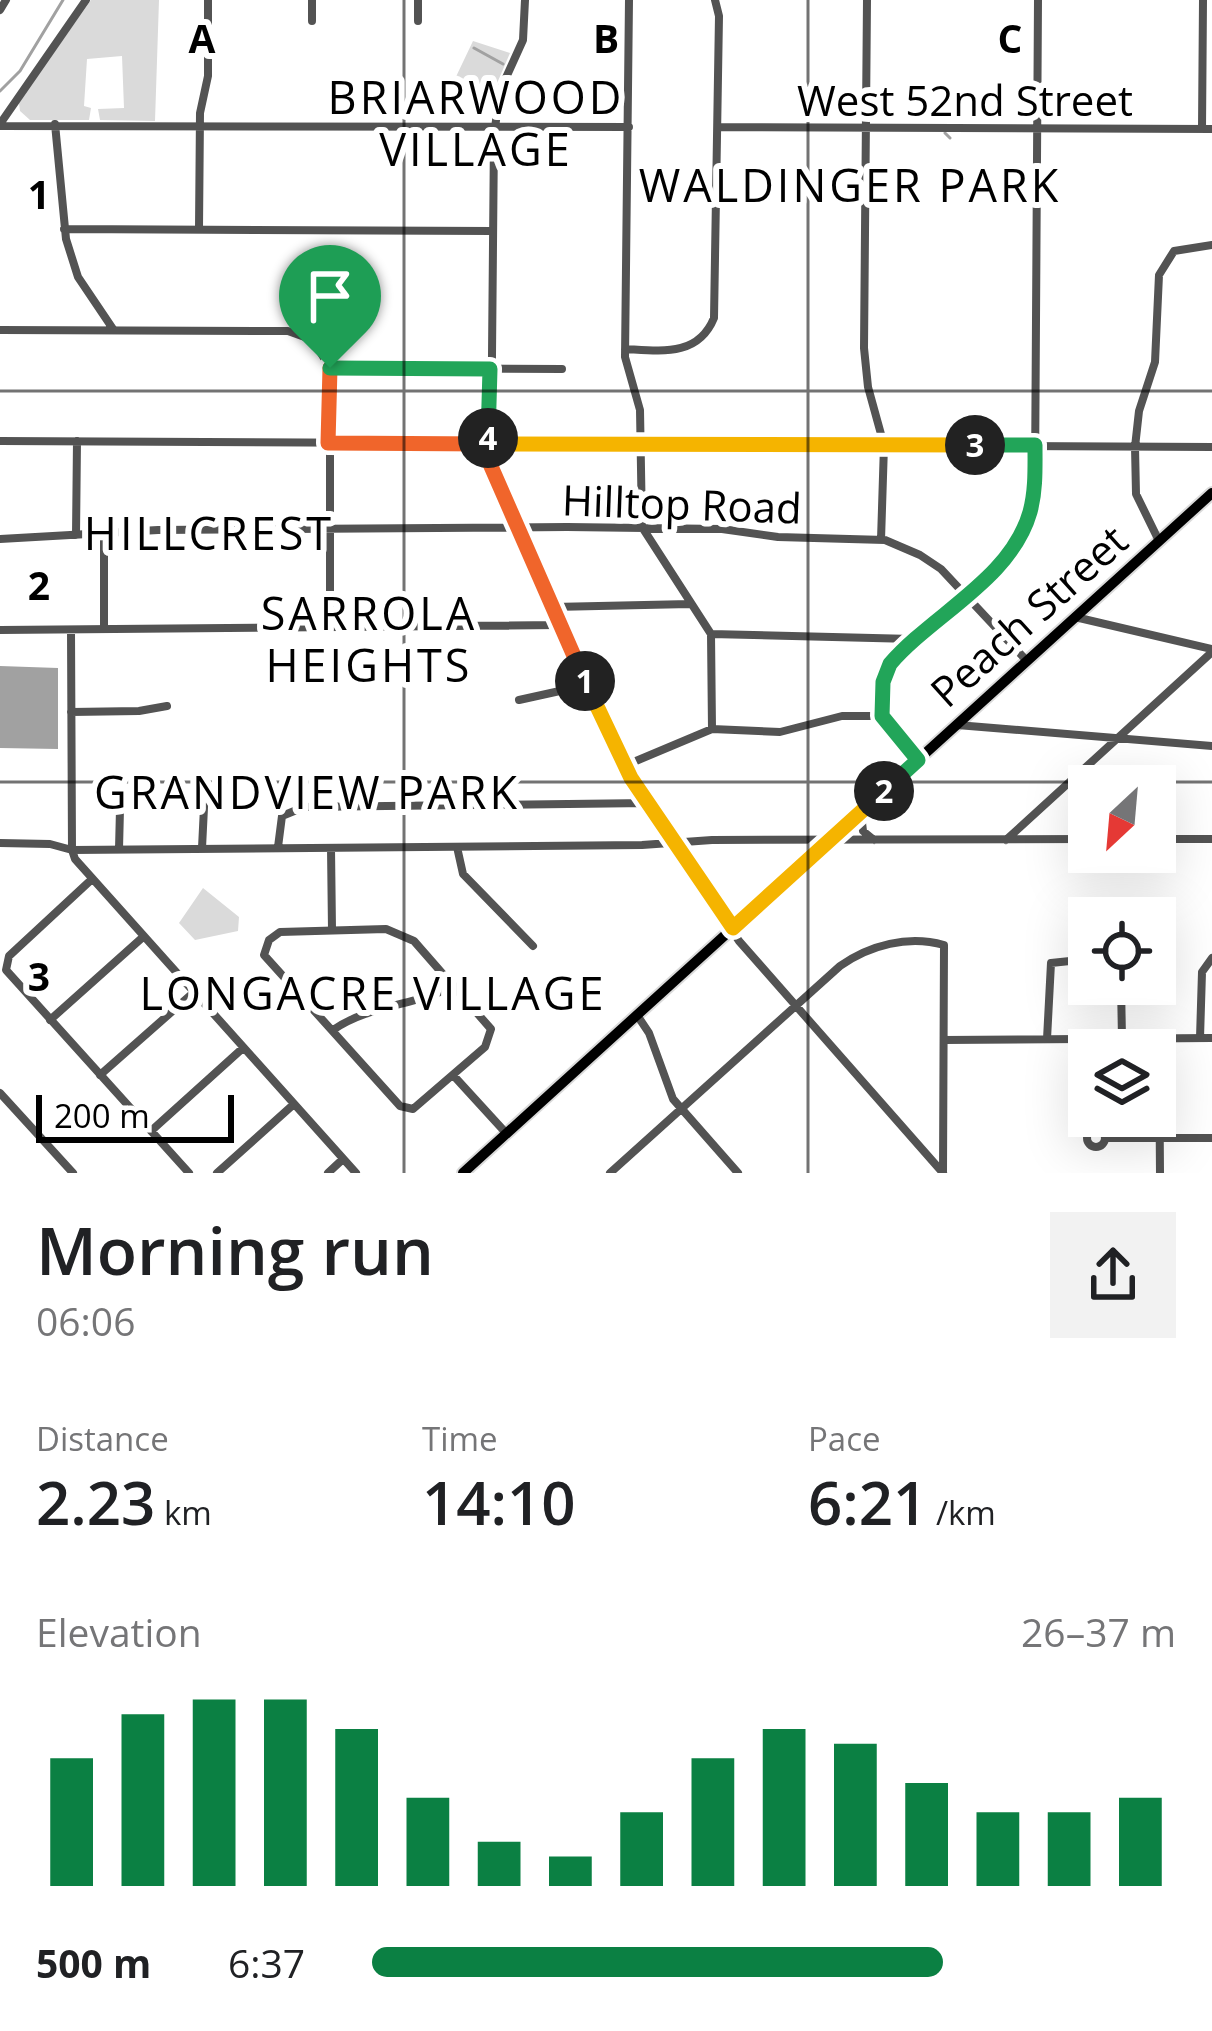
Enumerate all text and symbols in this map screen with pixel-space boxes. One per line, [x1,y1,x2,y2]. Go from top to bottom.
text: A [189,11,216,64]
text: B [593,11,619,64]
text: C [998,11,1022,64]
district label: BRIARWOOD VILLAGE [328,66,624,179]
street label: West 52nd Street [797,71,1133,128]
district label: WALDINGER PARK [639,154,1061,215]
text: 1 [28,167,50,220]
pin [279,245,381,368]
icon: arrive [297,263,363,329]
pin: 4 [458,408,518,468]
text: 4 [479,415,497,460]
pin: 3 [945,415,1005,475]
text: 3 [966,422,984,467]
street label: Hilltop Road [561,470,803,536]
district label: HILLCREST [84,502,334,563]
street label: Peach Street [917,511,1139,719]
text: 2 [28,558,50,611]
district label: SARROLA HEIGHTS [261,582,477,695]
pin: 1 [555,651,615,711]
text: 1 [576,658,594,703]
district label: GRANDVIEW PARK [94,761,520,822]
pin: 2 [854,761,914,821]
north arrow [1068,765,1176,873]
map controls [1068,765,1176,1137]
text: 2 [875,768,893,813]
button: locate [1068,897,1176,1005]
text: 3 [28,949,50,1002]
district label: LONGACRE VILLAGE [140,962,606,1023]
button: layers [1068,1029,1176,1137]
scale bar [36,1089,234,1142]
text: 200 m [54,1093,150,1138]
text: Morning run [36,1204,434,1294]
button: share [1050,1212,1176,1338]
text: 06:06 [36,1294,135,1347]
text: Distance [36,1416,169,1461]
text: Time [422,1416,498,1461]
text: Pace [808,1416,881,1461]
text: 2.23 [36,1461,155,1543]
text: 14:10 [422,1461,576,1543]
text: 6:21 [808,1461,927,1543]
text: km [155,1490,212,1535]
text: /km [927,1490,996,1535]
text: Elevation [36,1605,202,1658]
text: 26–37 m [1021,1605,1176,1658]
text: 500 m [36,1936,151,1989]
text: 6:37 [228,1936,305,1989]

